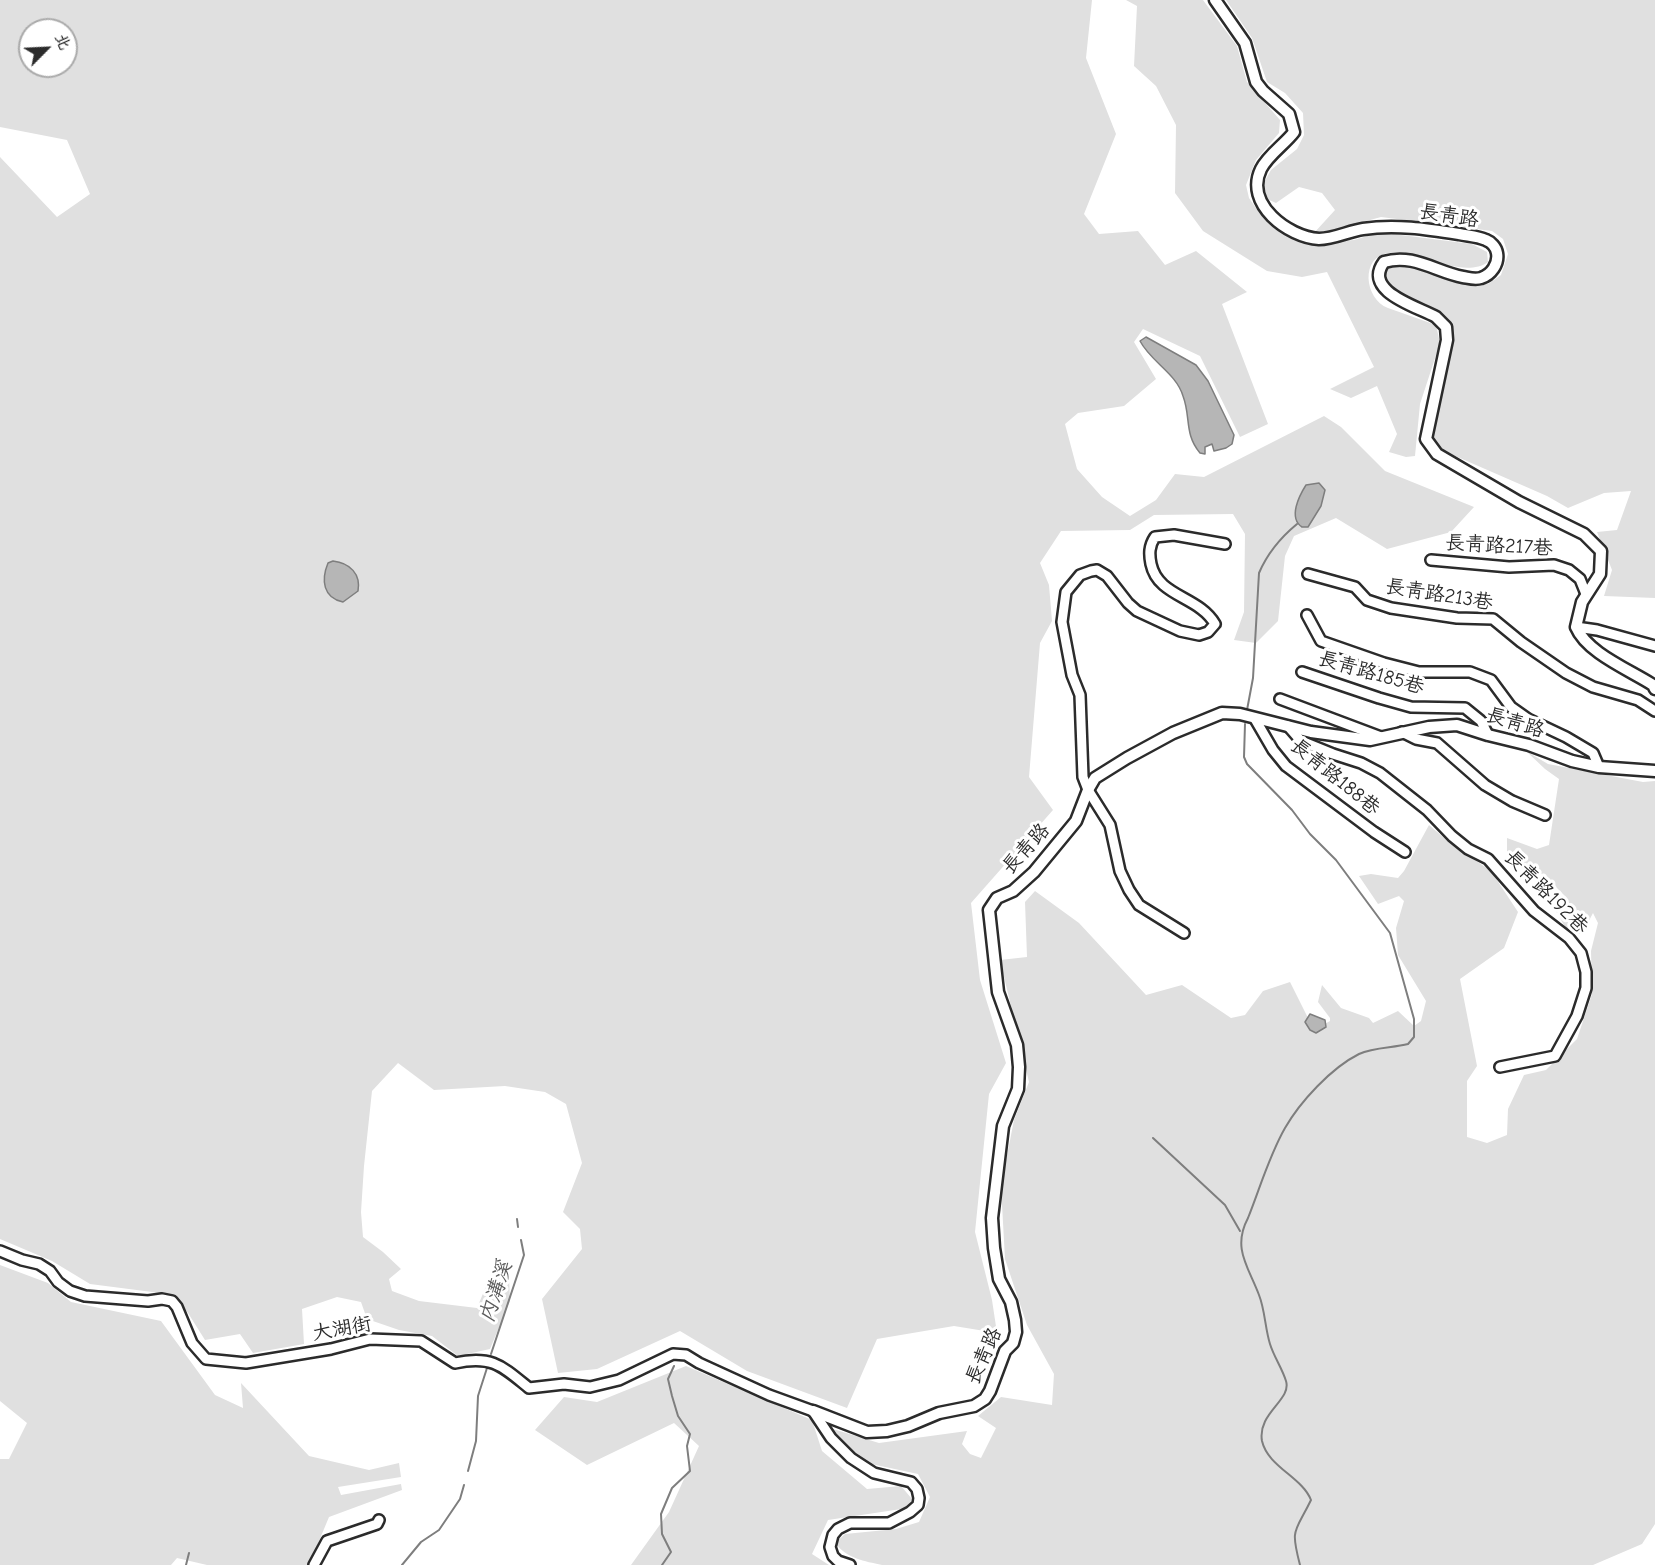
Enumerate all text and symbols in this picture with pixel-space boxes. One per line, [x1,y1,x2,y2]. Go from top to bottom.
north arrow [18,18,78,78]
text: 北 [51,31,74,52]
street label: 長青路 [1417,199,1481,233]
street label: 長青路217巷 [1445,531,1553,561]
street label: 長青路213巷 [1384,575,1494,615]
street label: 長青路185巷 [1315,646,1427,700]
street label: 長青路 [1483,703,1547,743]
street label: 長青路188巷 [1285,734,1385,820]
street label: 長青路 [997,819,1055,879]
street label: 長青路192巷 [1499,845,1593,939]
water label: 內溝溪 [474,1258,518,1326]
street label: 大湖街 [310,1312,374,1346]
street label: 長青路 [961,1324,1007,1388]

